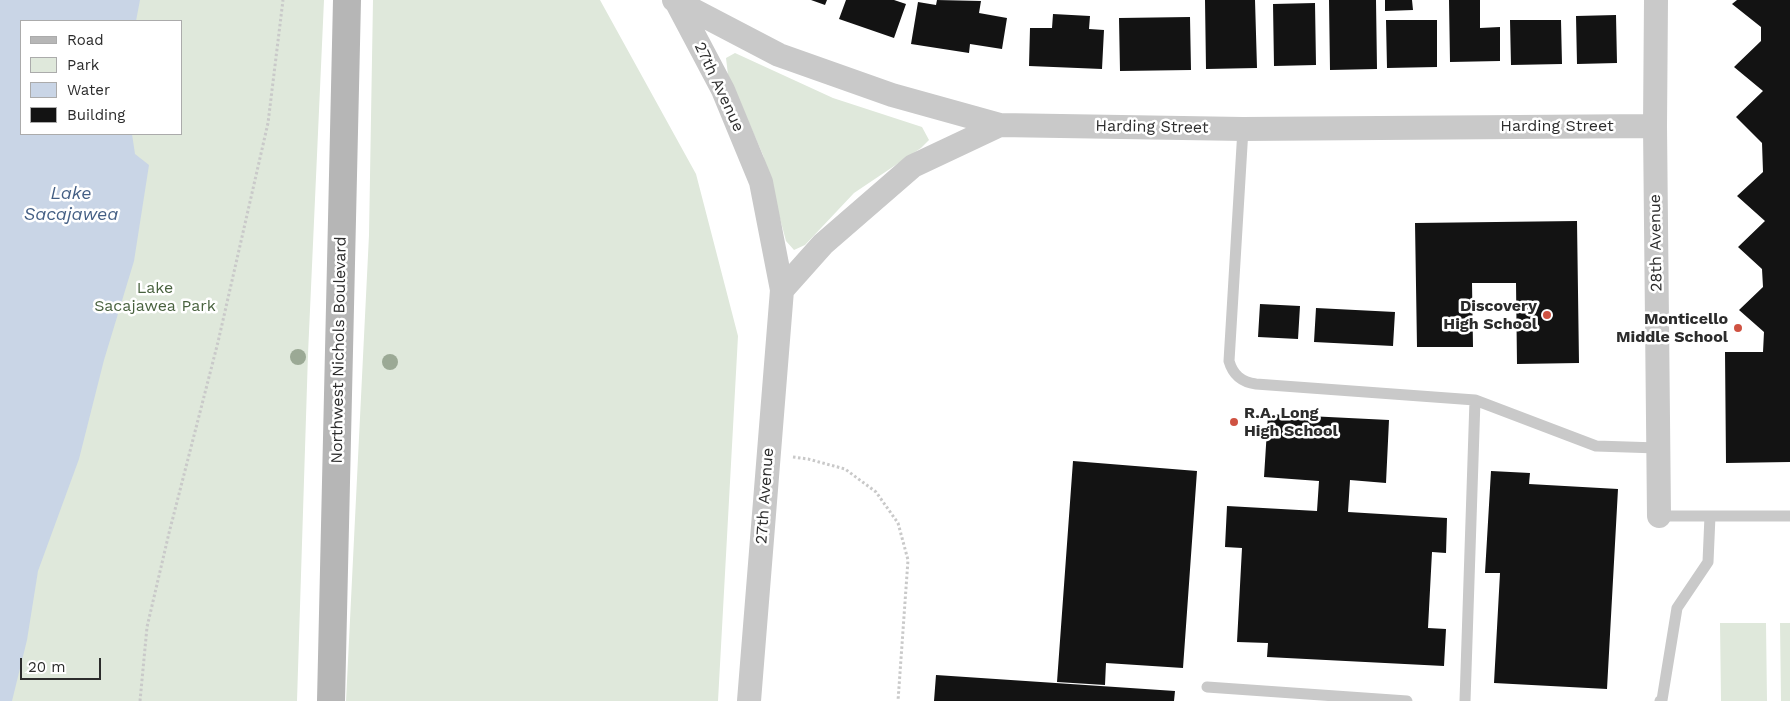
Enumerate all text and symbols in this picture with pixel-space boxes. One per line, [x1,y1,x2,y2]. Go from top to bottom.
legend [20,20,182,135]
text: Road [67,31,104,49]
street label: 27th Avenue [690,39,748,135]
text: Park [67,56,99,74]
text: Water [67,81,110,99]
text: Building [67,106,125,124]
street label: Harding Street [1095,116,1209,138]
street label: Harding Street [1500,116,1614,136]
water label: Lake Sacajawea [24,183,118,225]
street label: 28th Avenue [1646,194,1666,292]
street label: Northwest Nichols Boulevard [327,236,351,464]
park label: Lake Sacajawea Park [94,278,216,316]
place label: Discovery High School [1443,296,1537,334]
marker: Discovery High School [1541,309,1553,321]
place label: Monticello Middle School [1616,309,1728,347]
marker: Monticello Middle School [1732,322,1744,334]
place label: R.A. Long High School [1244,403,1338,441]
marker: R.A. Long High School [1228,416,1240,428]
street label: 27th Avenue [752,447,778,545]
scale bar [22,648,104,680]
text: 20 m [28,658,66,676]

